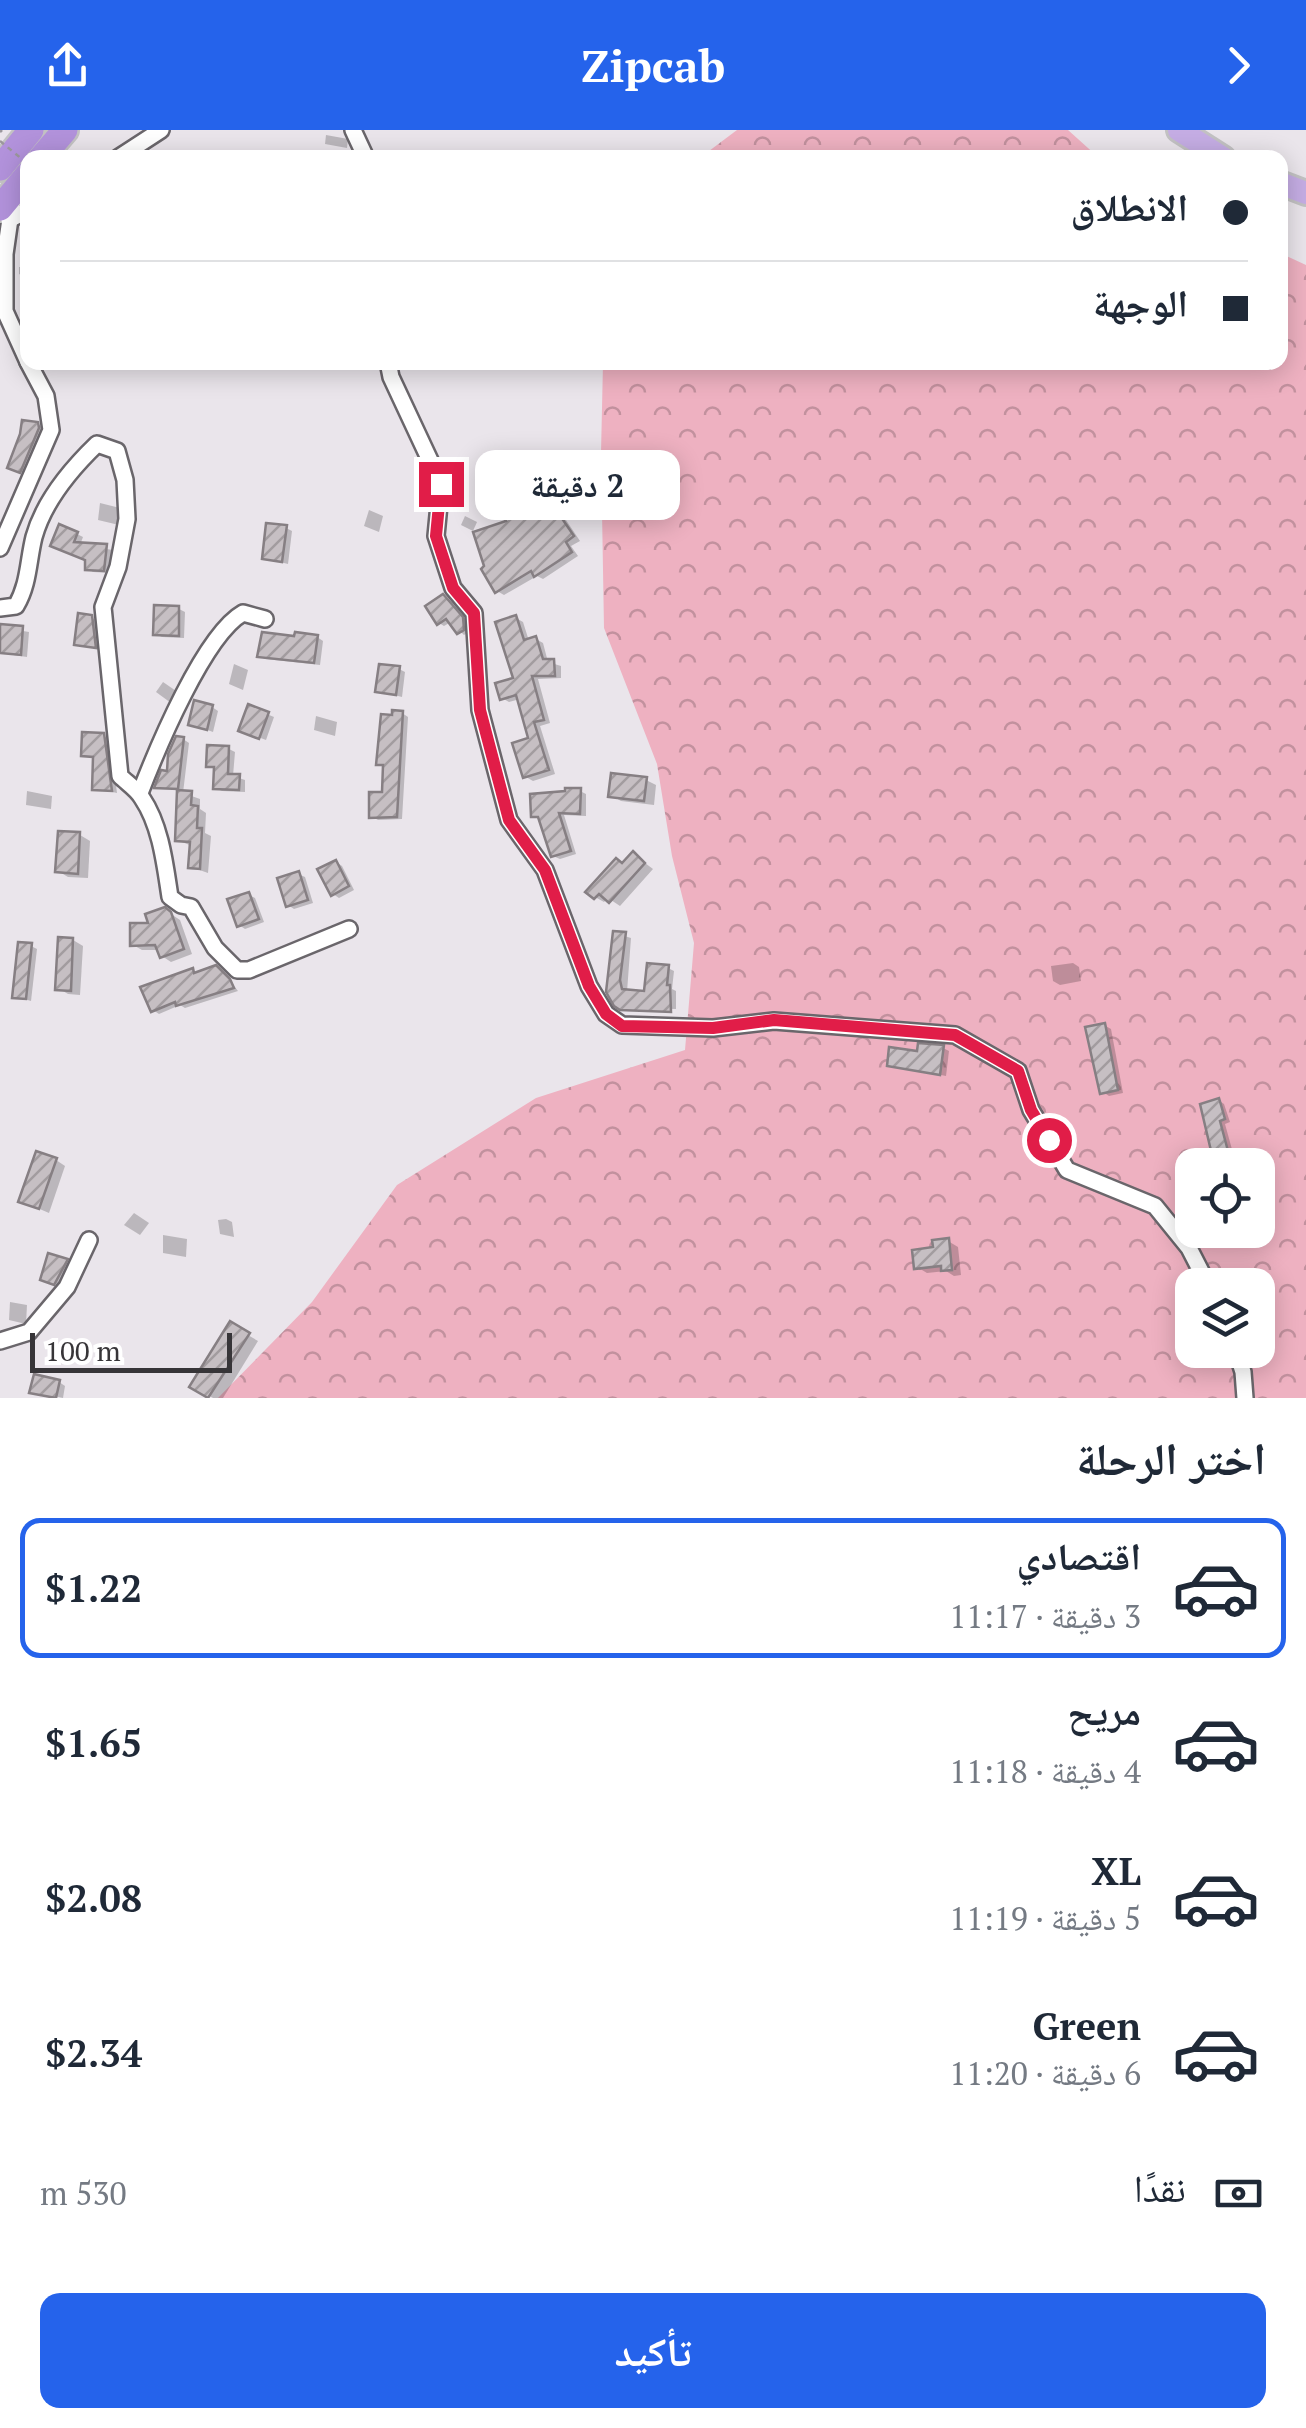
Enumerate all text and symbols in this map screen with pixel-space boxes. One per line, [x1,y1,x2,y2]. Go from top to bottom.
text: Zipcab [581,35,725,95]
icon: share [40,38,95,93]
icon: forward [1211,38,1266,93]
text: الانطلاق [1070,182,1188,232]
text: الوجهة [1093,278,1188,328]
callout: 2 دقيقة [476,449,681,519]
route end [419,462,464,507]
text: 2 دقيقة [531,464,624,506]
route start [1027,1118,1072,1163]
map controls [1175,1148,1275,1368]
button: locate [1175,1148,1275,1248]
button: layers [1175,1268,1275,1368]
scale bar [30,1328,232,1372]
text: 100 m [45,1332,121,1369]
text: اختر الرحلة [1076,1428,1266,1488]
text: اقتصادي [1017,1531,1141,1581]
icon: car [1171,1543,1261,1633]
text: $1.22 [45,1563,142,1613]
text: 3 دقيقة · 11:17 [949,1595,1141,1637]
text: مريح [1067,1686,1141,1736]
icon: car [1171,1698,1261,1788]
text: $1.65 [45,1718,142,1768]
text: 4 دقيقة · 11:18 [949,1750,1141,1792]
text: XL [1091,1846,1141,1896]
icon: car [1171,1853,1261,1943]
text: $2.08 [45,1873,142,1923]
text: 5 دقيقة · 11:19 [949,1897,1141,1939]
text: Green [1032,2001,1141,2051]
icon: car [1171,2008,1261,2098]
text: $2.34 [45,2028,142,2078]
text: 6 دقيقة · 11:20 [949,2052,1141,2094]
text: نقدًا [1134,2163,1186,2213]
icon: cash [1211,2166,1266,2221]
text: 530 m [40,2172,127,2214]
button: تأكيد [40,2293,1266,2408]

